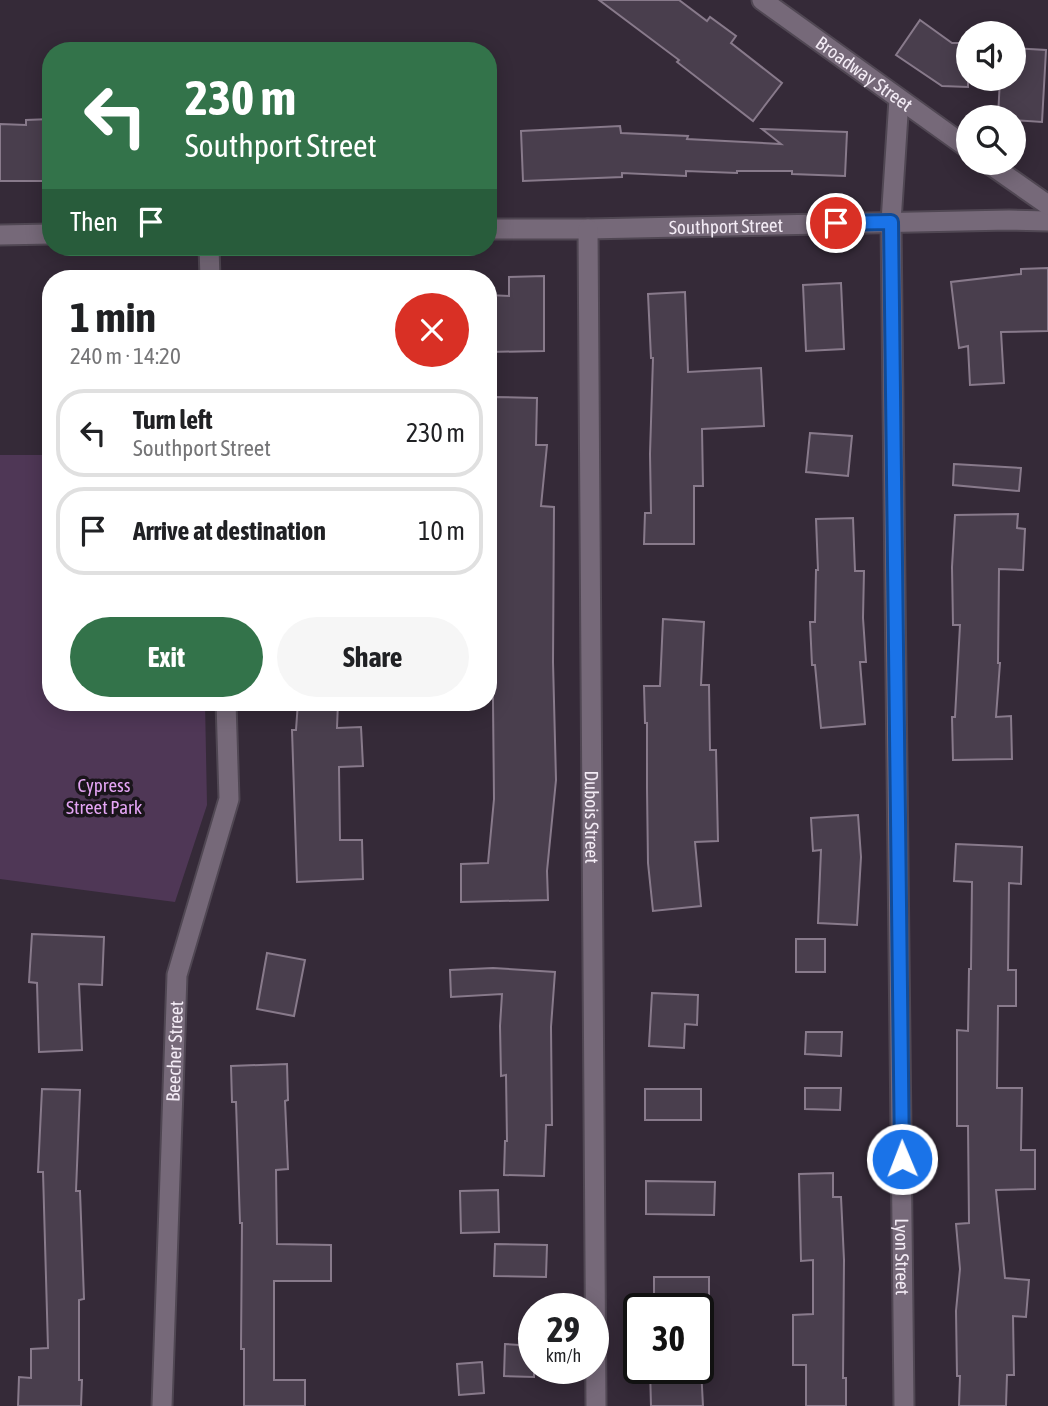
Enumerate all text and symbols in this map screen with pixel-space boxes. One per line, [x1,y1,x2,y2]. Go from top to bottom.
map controls [956,21,1026,175]
button: sound [956,21,1026,91]
street label: Broadway Street [812,31,917,116]
text: 230 m [185,69,296,125]
icon: left [70,70,161,161]
button: search [956,105,1026,175]
text: Southport Street [185,127,377,164]
pin [806,193,866,253]
icon: arrive [132,203,170,241]
icon: arrive [817,204,855,242]
text: Then [70,207,118,237]
street label: Southport Street [669,214,783,238]
text: 1 min [70,293,156,341]
button: close [395,293,469,367]
text: 240 m · 14:20 [70,343,181,369]
text: Turn left [133,405,213,435]
icon: left [74,414,112,452]
text: 230 m [406,418,465,448]
text: Southport Street [133,435,271,461]
icon: arrive [74,512,112,550]
text: Arrive at destination [133,516,326,546]
text: 10 m [418,516,465,546]
button: Exit [70,617,263,697]
button: Share [277,617,469,697]
street label: Dubois Street [581,770,603,864]
park label: Cypress Street Park [66,774,143,818]
street label: Beecher Street [162,1000,187,1102]
position arrow [865,1122,939,1196]
street label: Lyon Street [891,1218,914,1295]
speed limit sign: 30 [623,1293,714,1384]
text: 29 [547,1309,580,1349]
text: km/h [546,1345,581,1366]

